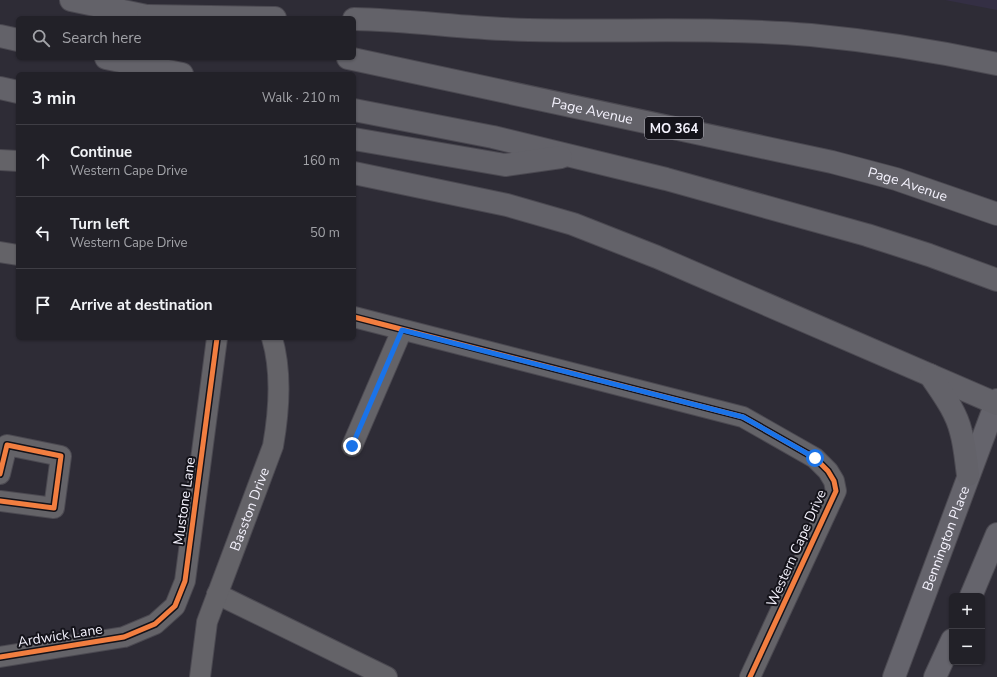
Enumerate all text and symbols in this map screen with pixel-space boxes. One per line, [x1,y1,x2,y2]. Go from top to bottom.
search box [16,16,356,60]
icon: search [30,27,52,49]
text: Search here [62,28,142,48]
text: 3 min [32,87,76,110]
text: Walk · 210 m [262,89,340,107]
street label: Page Avenue [550,93,635,129]
road number: MO 364 [645,117,703,139]
text: Continue [70,142,132,162]
icon: ahead [32,150,54,172]
text: 160 m [302,152,340,170]
text: Western Cape Drive [70,162,188,180]
street label: Page Avenue [866,163,950,206]
text: Turn left [70,214,129,234]
icon: left [32,222,54,244]
text: 50 m [310,224,340,242]
text: Western Cape Drive [70,234,188,252]
icon: arrive [32,294,54,316]
text: Arrive at destination [70,295,213,315]
route end [343,437,361,455]
route start [806,449,824,467]
street label: Mustone Lane [169,456,200,546]
street label: Basston Drive [226,465,274,554]
street label: Bennington Place [918,483,974,594]
street label: Western Cape Drive [762,487,831,610]
map controls [949,593,985,665]
button: + [949,593,985,629]
street label: Ardwick Lane [16,619,104,652]
button: − [949,629,985,665]

